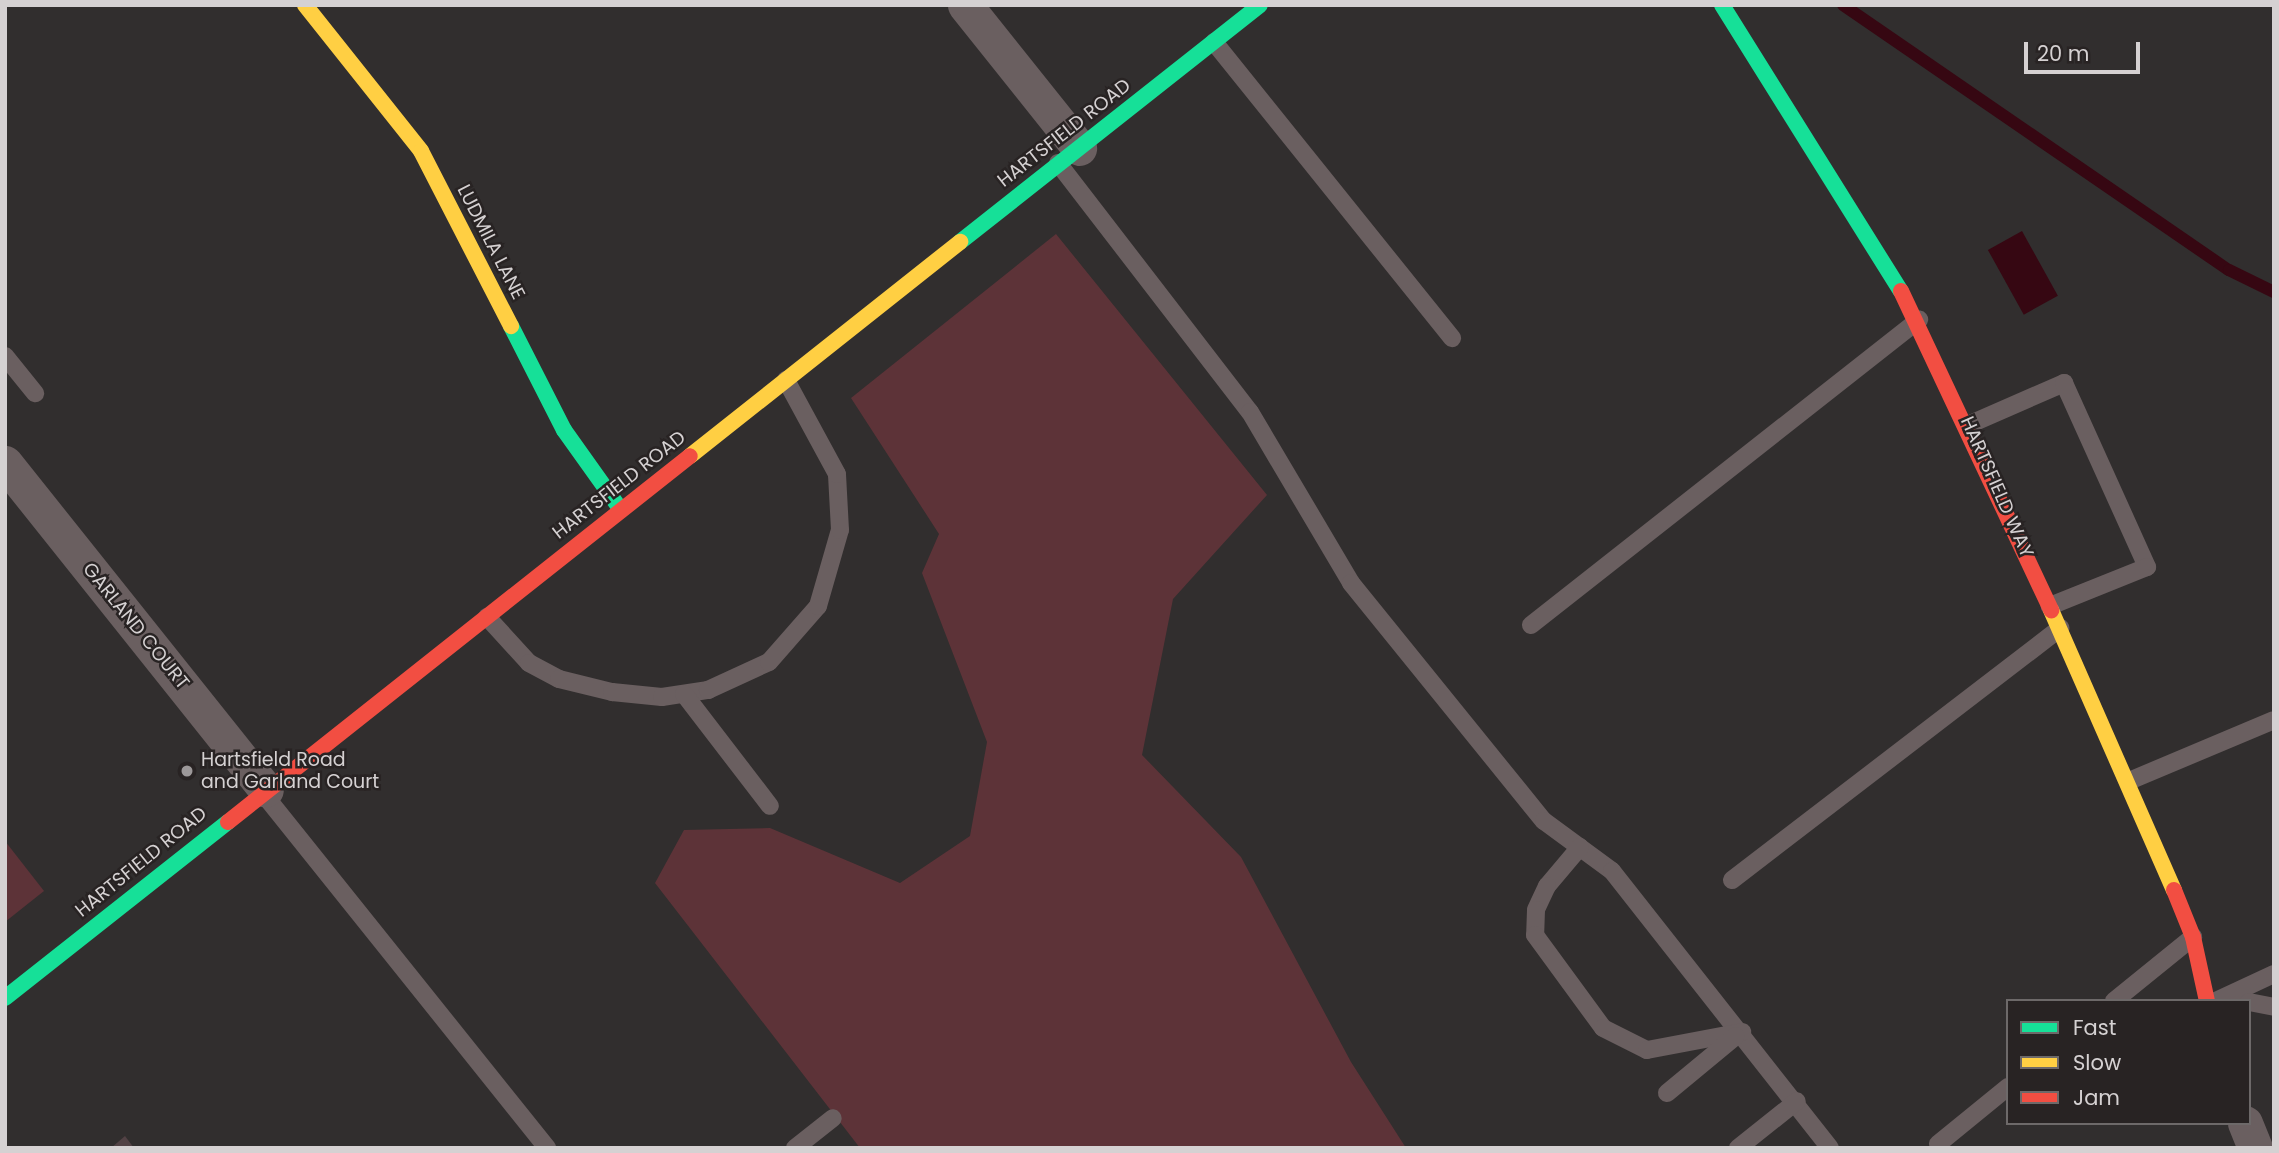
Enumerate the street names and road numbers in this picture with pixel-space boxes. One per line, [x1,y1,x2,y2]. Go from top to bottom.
street label: HARTSFIELD ROAD [993,74,1135,192]
street label: LUDMILA LANE [452,181,530,303]
street label: HARTSFIELD WAY [1956,413,2038,561]
street label: HARTSFIELD ROAD [548,426,690,544]
street label: GARLAND COURT [78,558,194,694]
street label: HARTSFIELD ROAD [71,802,211,922]

